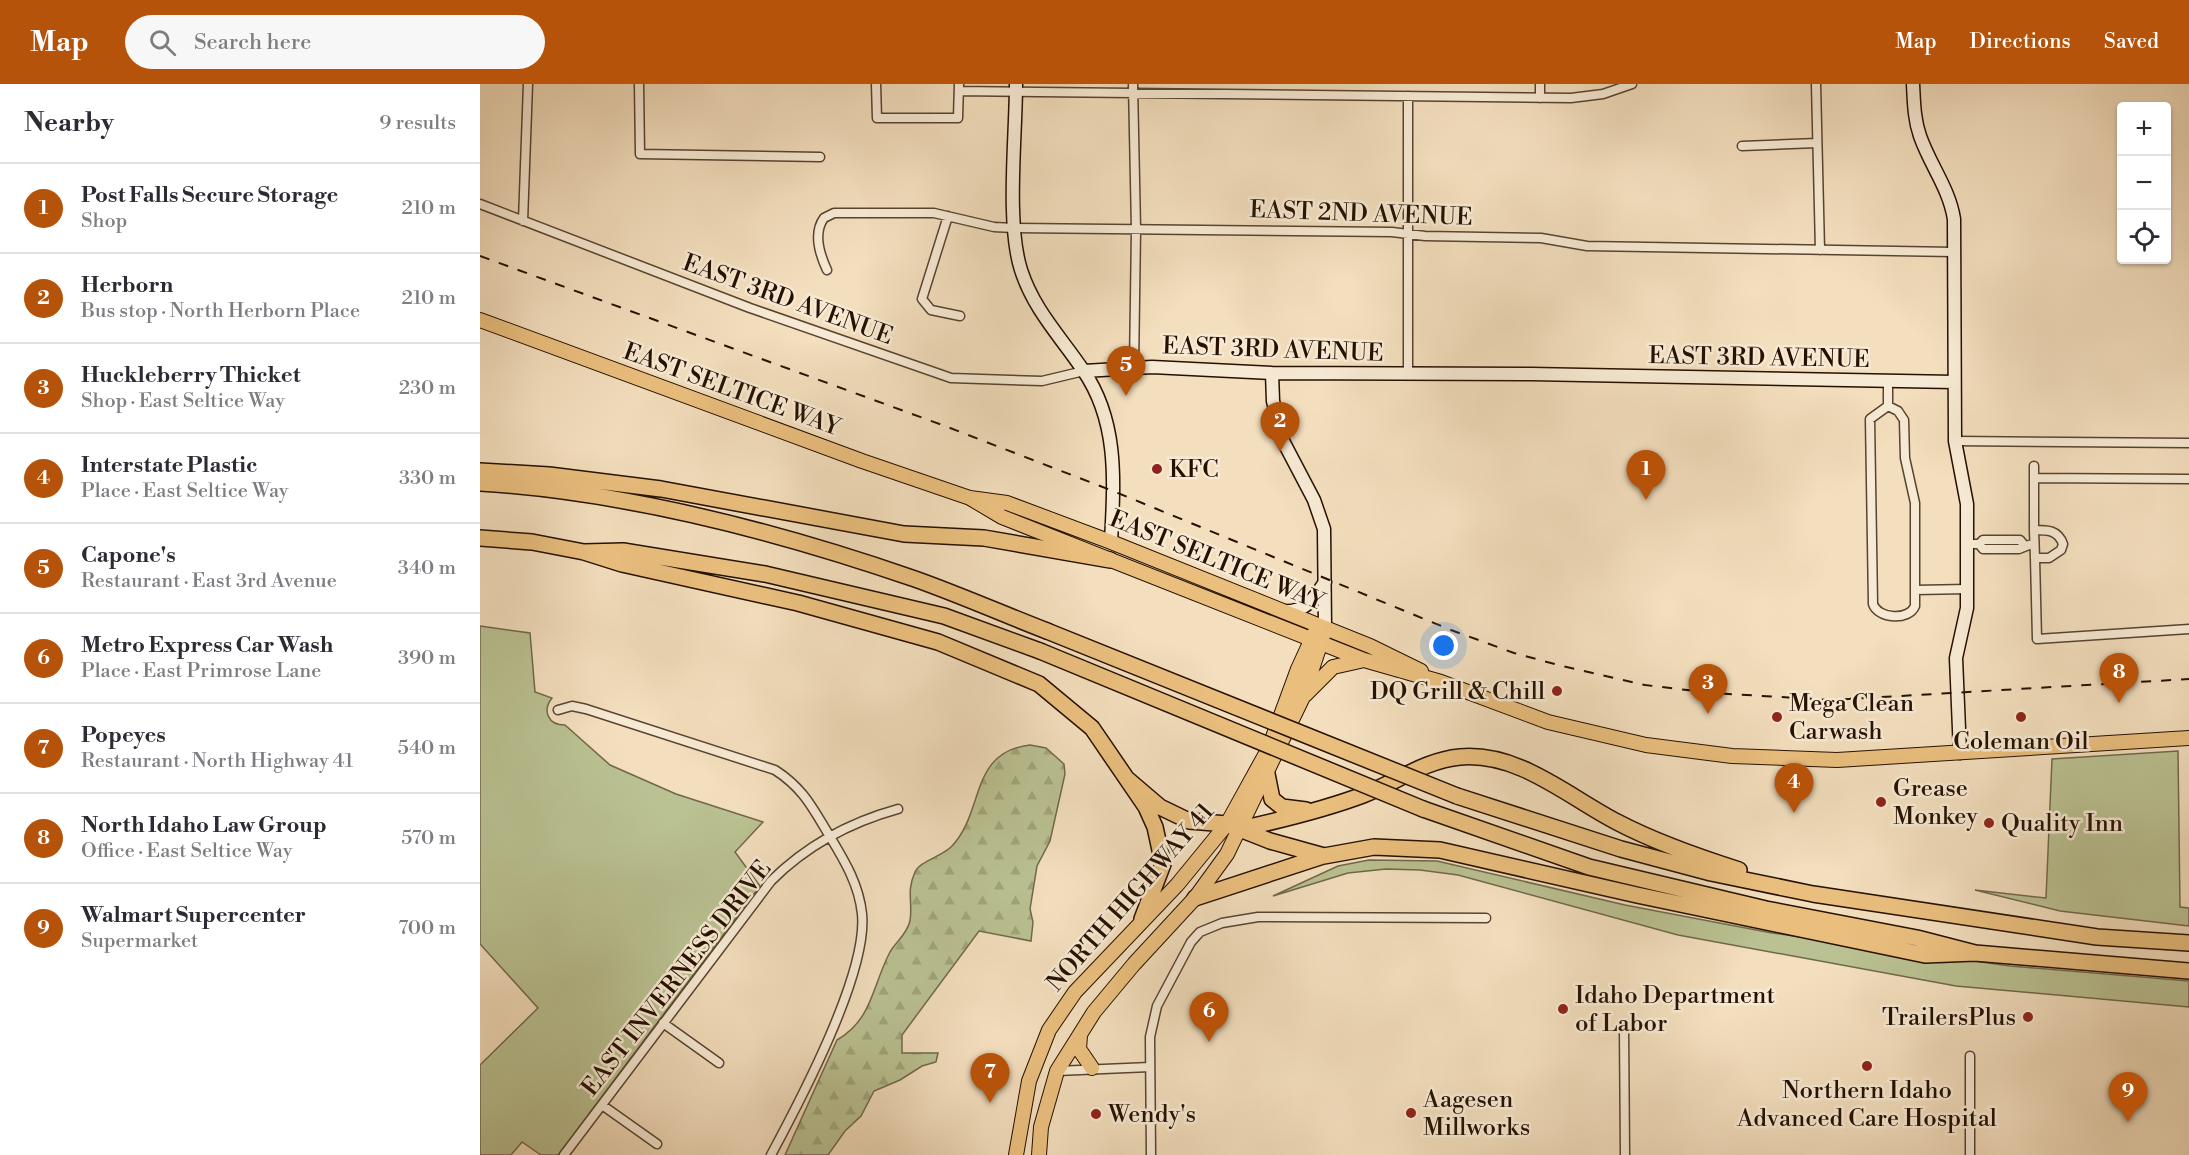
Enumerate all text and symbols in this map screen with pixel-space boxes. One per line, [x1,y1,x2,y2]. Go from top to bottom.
search box [125,15,545,69]
text: Map [30,25,89,60]
icon: search [146,26,179,59]
text: Search here [194,29,311,56]
text: Map [1895,29,1937,55]
text: Directions [1970,29,2071,55]
text: Saved [2104,29,2159,55]
map controls [2117,102,2171,264]
button: + [2117,102,2171,156]
text: Nearby [24,107,114,139]
text: 9 results [379,111,456,136]
button: − [2117,156,2171,210]
text: Post Falls Secure Storage [81,182,338,209]
street label: EAST 2ND AVENUE [1249,195,1473,233]
text: 1 [39,196,48,221]
text: 210 m [401,196,456,221]
text: Shop [81,209,127,234]
button: locate [2117,210,2171,264]
street label: EAST 3RD AVENUE [678,248,897,352]
text: Herborn [81,272,173,299]
text: 2 [37,286,50,311]
text: 210 m [401,286,456,311]
text: Bus stop · North Herborn Place [81,299,360,324]
street label: EAST 3RD AVENUE [1162,331,1384,369]
street label: EAST SELTICE WAY [619,337,845,444]
street label: EAST 3RD AVENUE [1648,341,1870,375]
pin: 5 [1106,346,1146,396]
text: Huckleberry Thicket [81,362,300,389]
text: 3 [37,376,50,401]
text: 230 m [399,376,456,401]
text: Shop · East Seltice Way [81,389,285,414]
pin: 2 [1260,402,1300,452]
pin: 1 [1626,450,1666,500]
text: Interstate Plastic [81,452,257,479]
place label: KFC [1169,455,1219,485]
marker: KFC [1150,462,1164,476]
text: 4 [37,466,50,491]
text: 330 m [399,466,456,491]
text: Place · East Seltice Way [81,479,289,504]
street label: EAST SELTICE WAY [1105,504,1329,618]
text: Capone's [81,542,176,569]
text: 5 [37,556,50,581]
text: 340 m [398,556,456,581]
text: Restaurant · East 3rd Avenue [81,569,337,594]
your location [1429,631,1458,660]
text: Metro Express Car Wash [81,632,333,659]
text: 6 [37,646,50,671]
text: 390 m [398,646,456,671]
pin: 8 [2100,654,2138,703]
text: Place · East Primrose Lane [81,659,321,684]
pin: 3 [1688,664,1728,714]
place label: DQ Grill & Chill [1370,677,1545,707]
marker: DQ Grill & Chill [1550,684,1564,698]
place label: Mega Clean Carwash [1789,689,1914,747]
marker: Mega Clean Carwash [1770,710,1784,724]
marker: Coleman Oil [2014,710,2028,724]
text: Popeyes [81,722,166,749]
place label: Coleman Oil [1953,727,2089,757]
text: 7 [38,736,49,761]
text: 540 m [398,736,456,761]
text: Restaurant · North Highway 41 [81,749,353,774]
pin: 4 [1774,764,1814,813]
place label: Grease Monkey [1893,774,1978,832]
marker: Grease Monkey [1874,795,1888,809]
street label: NORTH HIGHWAY 41 [1041,797,1221,998]
place label: Quality Inn [2001,809,2123,839]
text: North Idaho Law Group [81,812,327,839]
marker: Quality Inn [1982,816,1996,830]
text: 8 [37,826,50,851]
text: 570 m [401,826,456,851]
text: Office · East Seltice Way [81,839,292,864]
street label: EAST INVERNESS DRIVE [575,855,778,1103]
text: Walmart Supercenter [81,902,306,929]
text: 9 [37,916,50,941]
text: 700 m [398,916,456,941]
text: Supermarket [81,929,198,954]
place label: Idaho Department of Labor [1575,981,1775,1039]
pin: 6 [1190,992,1228,1042]
marker: Idaho Department of Labor [1556,1002,1570,1016]
place label: TrailersPlus [1882,1003,2016,1033]
marker: TrailersPlus [2021,1010,2035,1024]
pin: 7 [970,1054,1010,1103]
marker: Northern Idaho Advanced Care Hospital [1860,1059,1874,1073]
pin: 9 [2108,1072,2148,1122]
place label: Northern Idaho Advanced Care Hospital [1736,1076,1997,1134]
place label: Aagesen Millworks [1422,1085,1530,1143]
place label: Wendy's [1107,1100,1196,1130]
marker: Aagesen Millworks [1404,1106,1418,1120]
marker: Wendy's [1089,1107,1103,1121]

